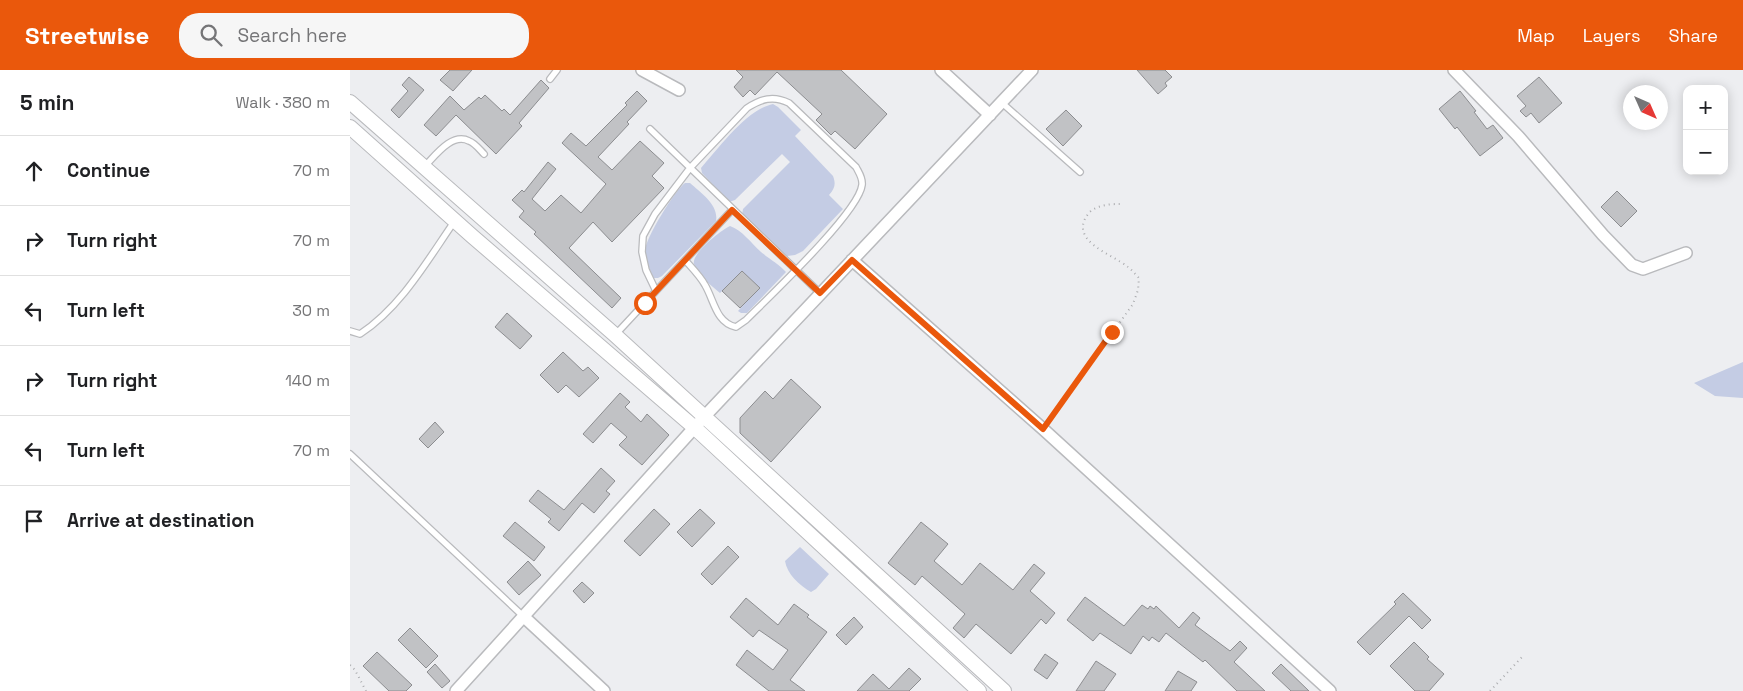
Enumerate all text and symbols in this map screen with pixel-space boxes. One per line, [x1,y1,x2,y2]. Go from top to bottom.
search box [179,13,529,58]
text: Streetwise [25,20,149,51]
icon: search [197,21,225,49]
text: Search here [237,23,347,48]
text: Map [1517,24,1555,47]
text: Layers [1583,24,1640,47]
text: Share [1668,24,1718,47]
north arrow [1623,85,1668,130]
map controls [1683,85,1728,175]
button: + [1683,85,1728,130]
text: 5 min [20,89,74,116]
text: Walk · 380 m [235,92,330,113]
button: − [1683,130,1728,175]
icon: ahead [20,157,48,185]
text: Continue [67,158,150,183]
text: 70 m [293,160,330,181]
icon: right [20,227,48,255]
text: Turn right [67,228,157,253]
text: 70 m [293,230,330,251]
route start [634,292,657,315]
icon: left [20,297,48,325]
text: Turn left [67,298,145,323]
text: 30 m [292,300,330,321]
route end [1101,321,1124,344]
icon: right [20,367,48,395]
text: Turn right [67,368,157,393]
text: 140 m [285,370,330,391]
icon: left [20,437,48,465]
text: Turn left [67,438,145,463]
text: 70 m [293,440,330,461]
icon: arrive [20,507,48,535]
text: Arrive at destination [67,508,255,533]

